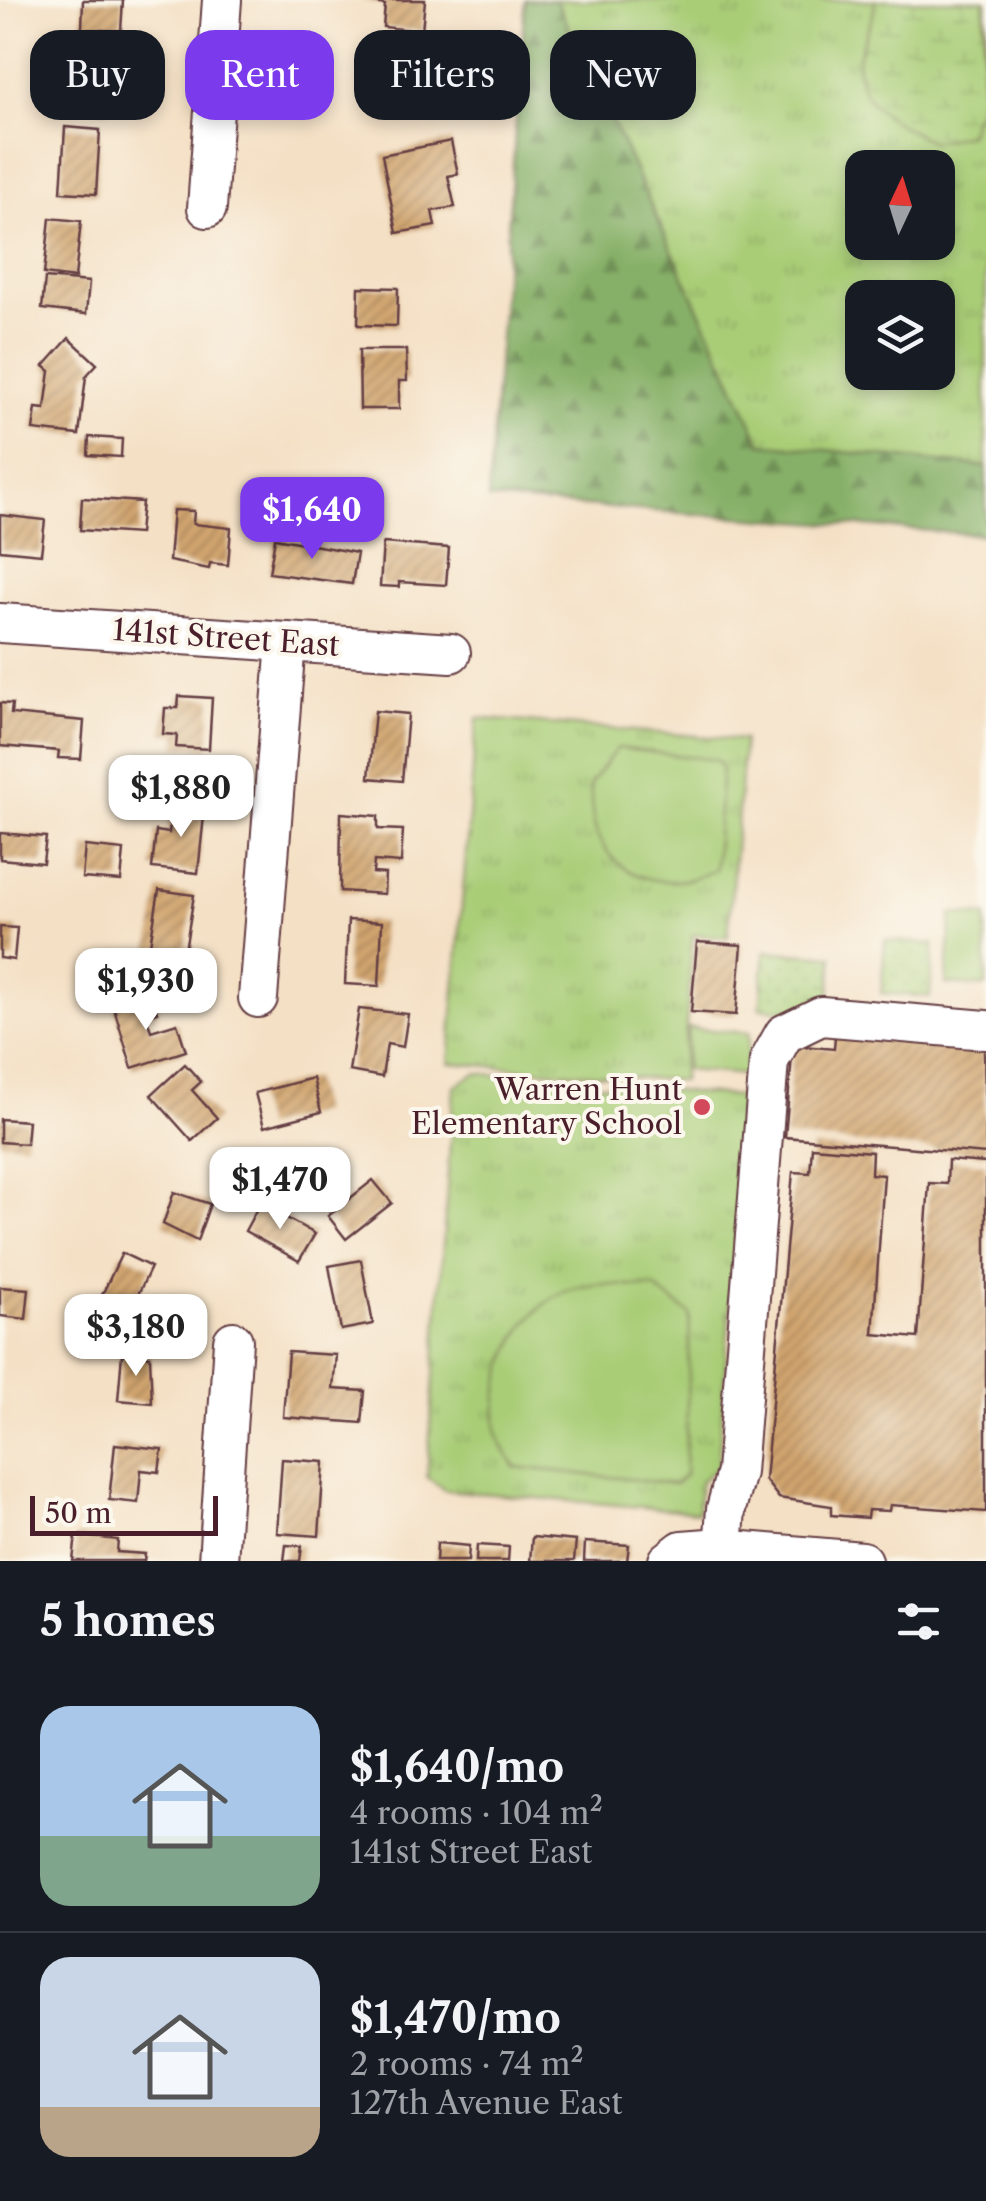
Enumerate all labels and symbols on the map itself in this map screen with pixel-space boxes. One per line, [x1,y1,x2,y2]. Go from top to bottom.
north arrow [845,150,955,260]
pin: $1,640 [231,477,393,562]
street label: 141st Street East [111,611,341,664]
pin: $1,880 [100,755,262,840]
pin: $1,930 [65,948,227,1033]
place label: Warren Hunt Elementary School [411,1071,682,1142]
marker: Warren Hunt Elementary School [691,1096,713,1118]
pin: $1,470 [199,1147,361,1232]
pin: $3,180 [55,1294,217,1379]
scale bar [30,1491,218,1536]

